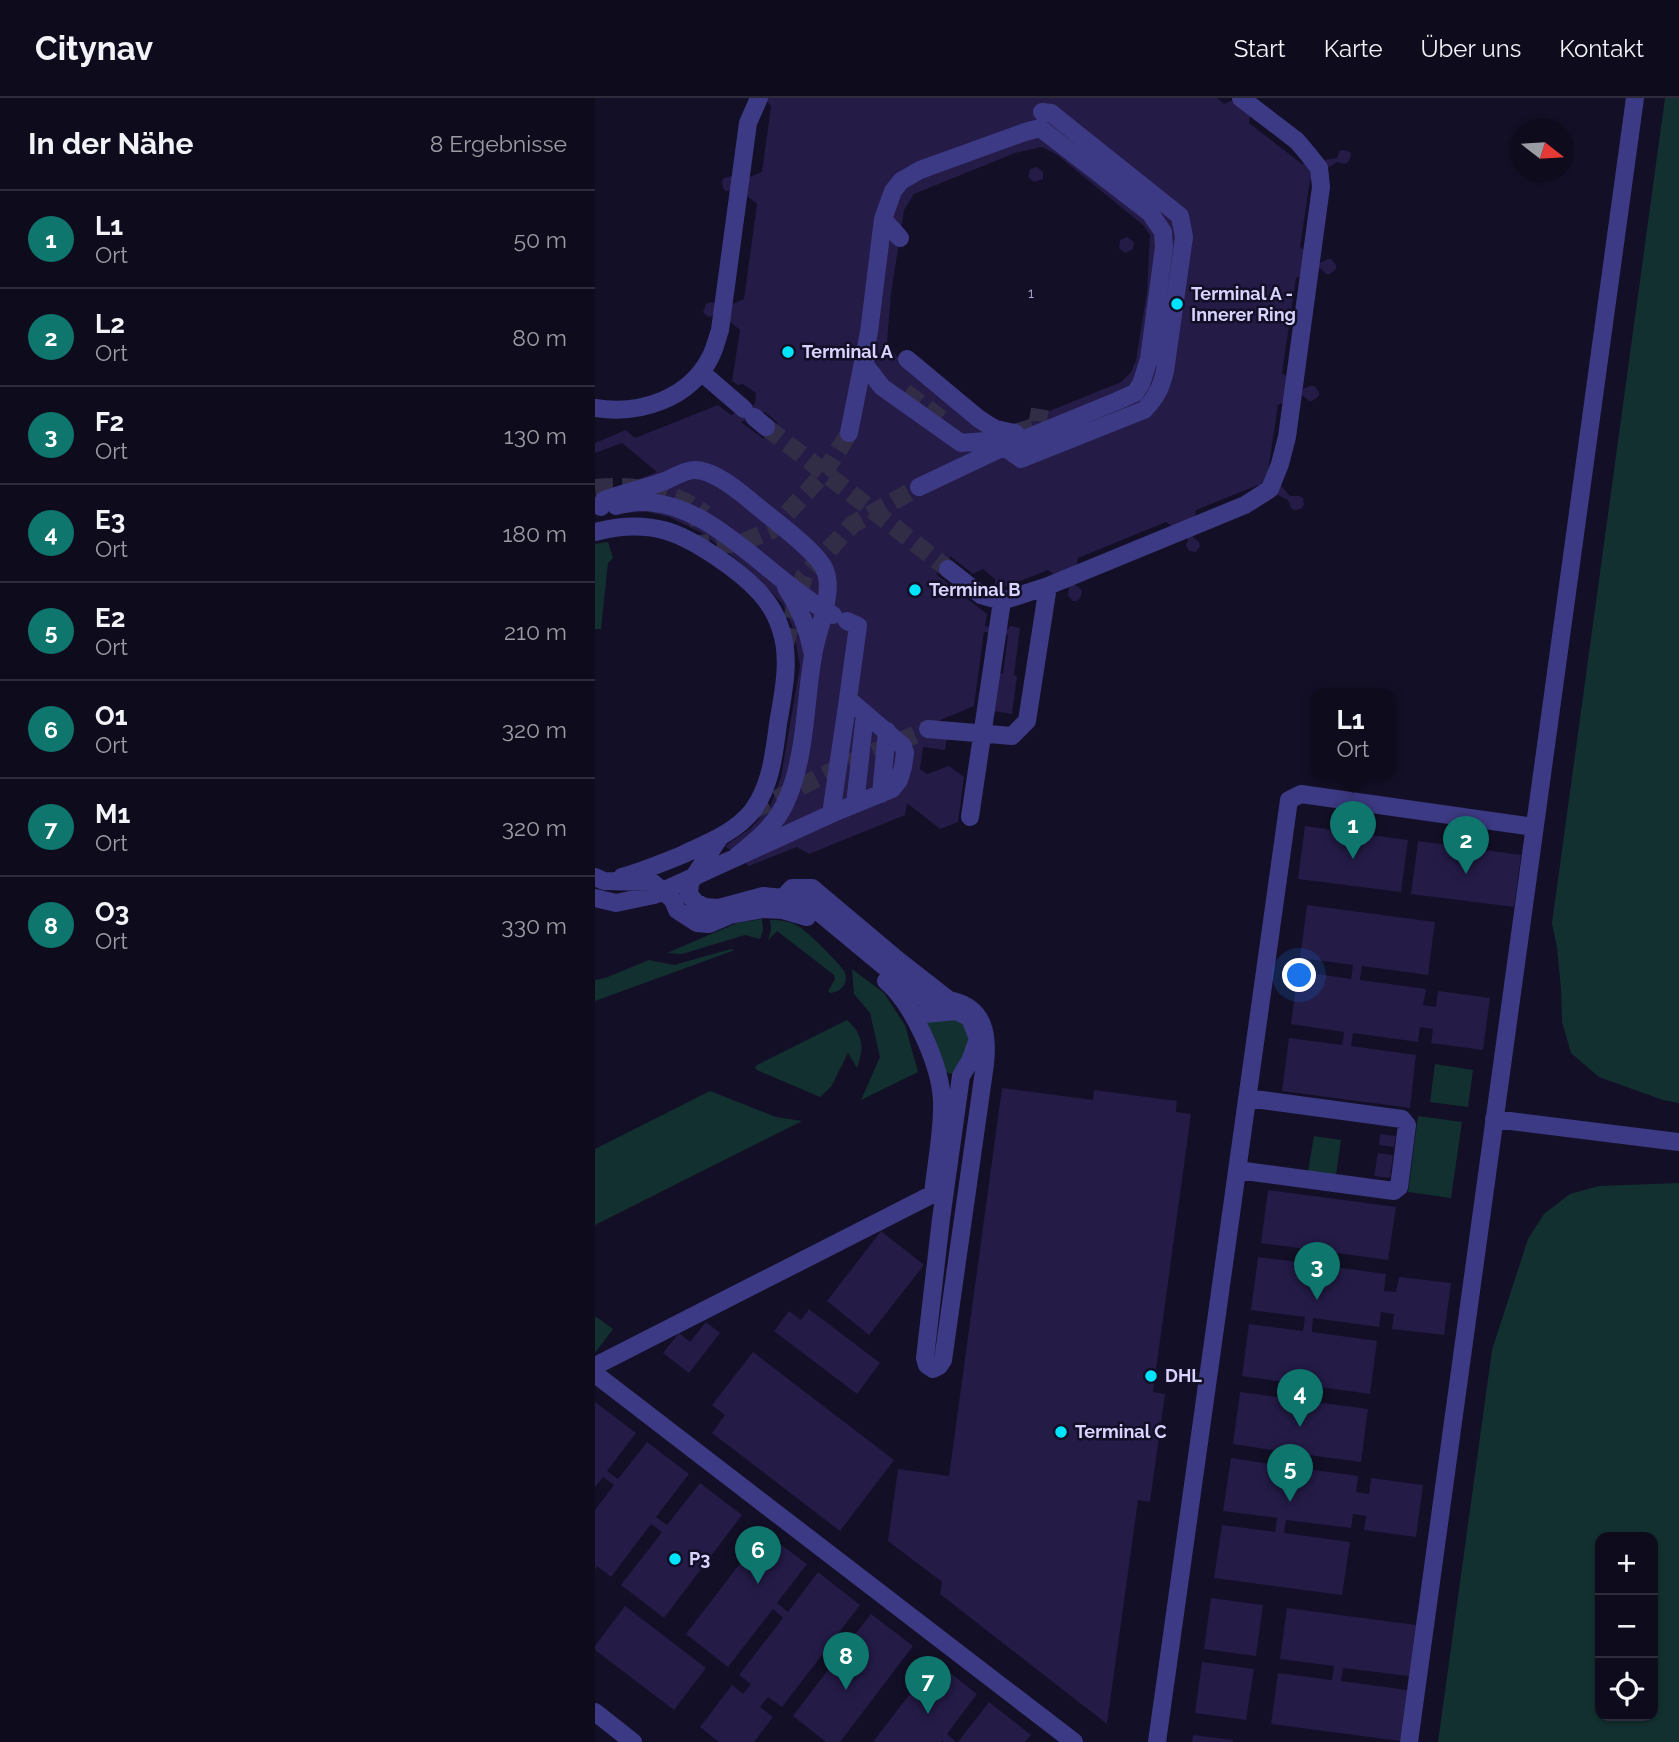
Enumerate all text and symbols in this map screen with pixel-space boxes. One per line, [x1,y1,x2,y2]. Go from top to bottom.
text: Citynav [35,29,153,68]
text: Start [1234,34,1286,63]
text: Karte [1324,34,1383,63]
text: Über uns [1421,34,1521,63]
text: Kontakt [1559,34,1644,63]
north arrow [1511,119,1574,182]
text: In der Nähe [28,126,193,161]
text: 8 Ergebnisse [430,130,567,157]
text: L1 [95,211,123,241]
text: 1 [45,226,57,253]
text: 50 m [513,226,567,253]
text: Ort [95,241,128,268]
place label: Terminal A - Innerer Ring [1191,283,1296,325]
house number: 1 [1028,285,1034,301]
marker: Terminal A - Innerer Ring [1169,296,1185,312]
text: L2 [95,309,125,339]
text: 2 [45,324,57,351]
text: 80 m [512,324,567,351]
text: Ort [95,339,128,366]
place label: Terminal A [802,341,894,362]
marker: Terminal A [780,344,796,360]
text: F2 [95,407,124,437]
text: 3 [45,422,57,449]
text: 130 m [504,422,567,449]
text: Ort [95,437,128,464]
text: E3 [95,505,125,535]
text: 4 [44,520,58,547]
text: 180 m [502,520,567,547]
text: Ort [95,535,128,562]
place label: Terminal B [929,579,1020,600]
marker: Terminal B [907,582,923,598]
text: E2 [95,603,125,633]
text: 5 [45,618,57,645]
text: 210 m [504,618,567,645]
text: Ort [95,633,128,660]
popup [1311,688,1395,779]
text: O1 [95,701,128,731]
text: L1 [1337,705,1365,735]
text: 6 [44,716,58,743]
text: 320 m [502,716,567,743]
text: Ort [95,731,128,758]
text: Ort [1337,735,1369,762]
text: M1 [95,799,130,829]
pin: 1 [1330,801,1376,859]
text: 7 [45,814,57,841]
text: 320 m [502,814,567,841]
pin: 2 [1443,816,1489,874]
text: Ort [95,829,128,856]
text: O3 [95,897,129,927]
text: 8 [44,912,58,939]
text: 330 m [501,912,567,939]
text: Ort [95,927,128,954]
your location [1282,958,1316,992]
pin: 3 [1294,1242,1340,1300]
place label: DHL [1165,1365,1202,1386]
marker: DHL [1143,1368,1159,1384]
pin: 4 [1277,1369,1323,1427]
place label: Terminal C [1075,1421,1167,1442]
marker: Terminal C [1053,1424,1069,1440]
pin: 5 [1267,1444,1313,1502]
pin: 6 [735,1526,781,1584]
map controls [1595,1532,1658,1721]
button: + [1595,1532,1658,1595]
place label: P3 [689,1548,710,1569]
marker: P3 [667,1551,683,1567]
button: − [1595,1595,1658,1658]
pin: 8 [823,1632,869,1690]
pin: 7 [905,1656,951,1714]
button: locate [1595,1658,1658,1721]

